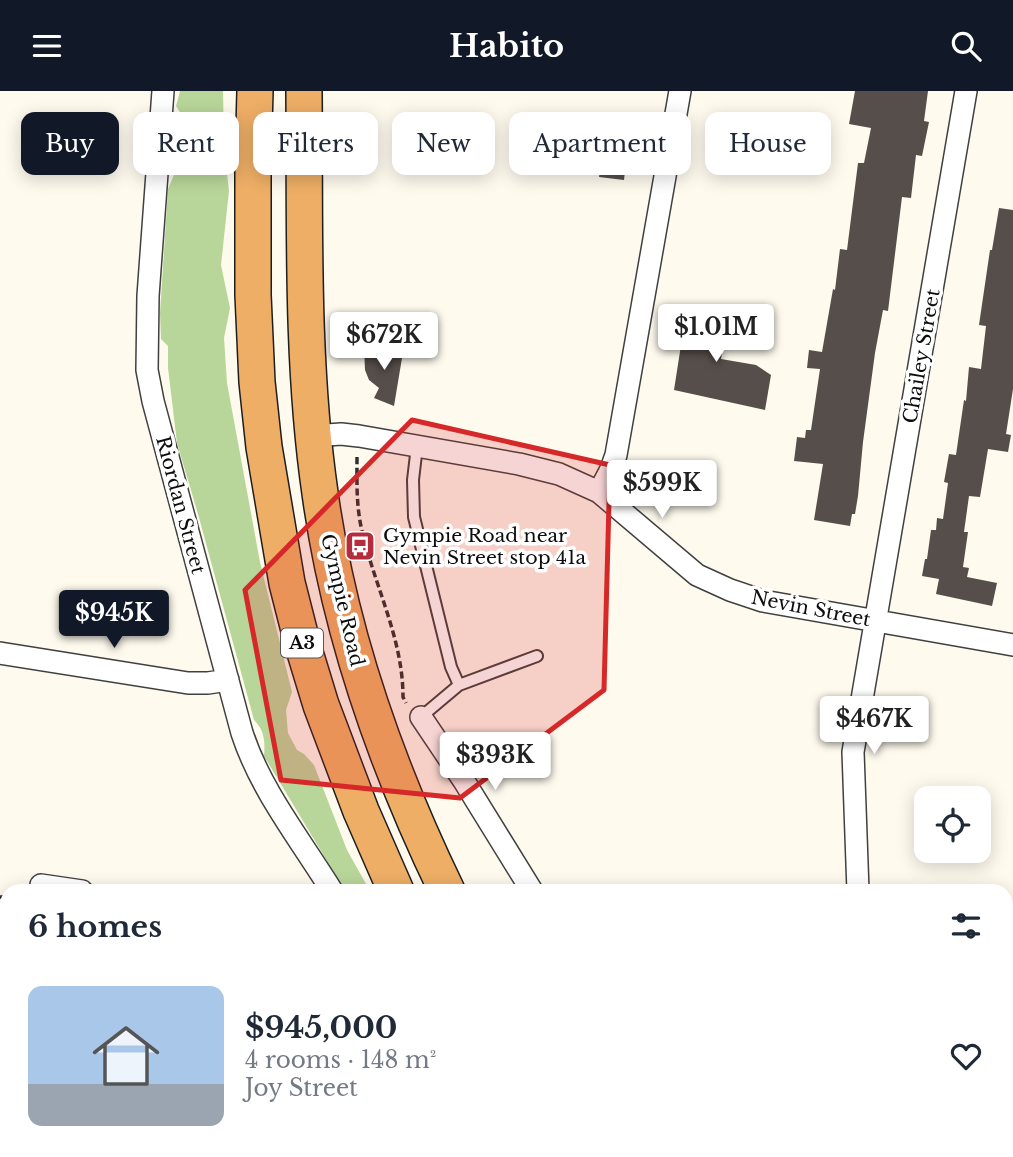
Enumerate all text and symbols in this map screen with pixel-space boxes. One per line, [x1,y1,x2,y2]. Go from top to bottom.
text: Habito [449,26,564,66]
icon: menu [28,27,66,65]
icon: search [947,27,985,65]
chip: Buy [21,112,119,175]
chip: Rent [133,112,239,175]
chip: Filters [253,112,378,175]
chip: New [392,112,495,175]
chip: Apartment [509,112,691,175]
chip: House [705,112,831,175]
street label: Chailey Street [898,286,945,425]
pin: $1.01M [659,305,773,364]
pin: $672K [335,313,433,372]
text: $1.01M [674,313,758,341]
text: $672K [346,321,422,349]
street label: Riordan Street [151,434,210,577]
pin: $599K [613,461,711,520]
text: $599K [623,469,701,497]
place label: Gympie Road near Nevin Street stop 41a [383,524,587,569]
bus stop icon: Gympie Road near Nevin Street stop 41a [343,529,377,563]
street label: Gympie Road [316,532,369,669]
street label: Nevin Street [749,586,873,631]
pin: $945K [65,591,163,650]
text: $945K [75,599,153,627]
road number: A3 [281,629,323,657]
pin: $467K [825,697,923,756]
text: $467K [836,705,912,733]
pin: $393K [446,733,544,792]
text: $393K [456,741,534,769]
map controls [914,786,991,863]
button: locate [914,786,991,863]
icon: filters [947,907,985,945]
text: 6 homes [28,908,162,945]
text: $945,000 [245,1009,398,1046]
icon: home [84,1014,168,1098]
icon: heart [947,1037,985,1075]
text: 4 rooms · 148 m² [245,1046,436,1074]
text: Joy Street [245,1074,358,1102]

